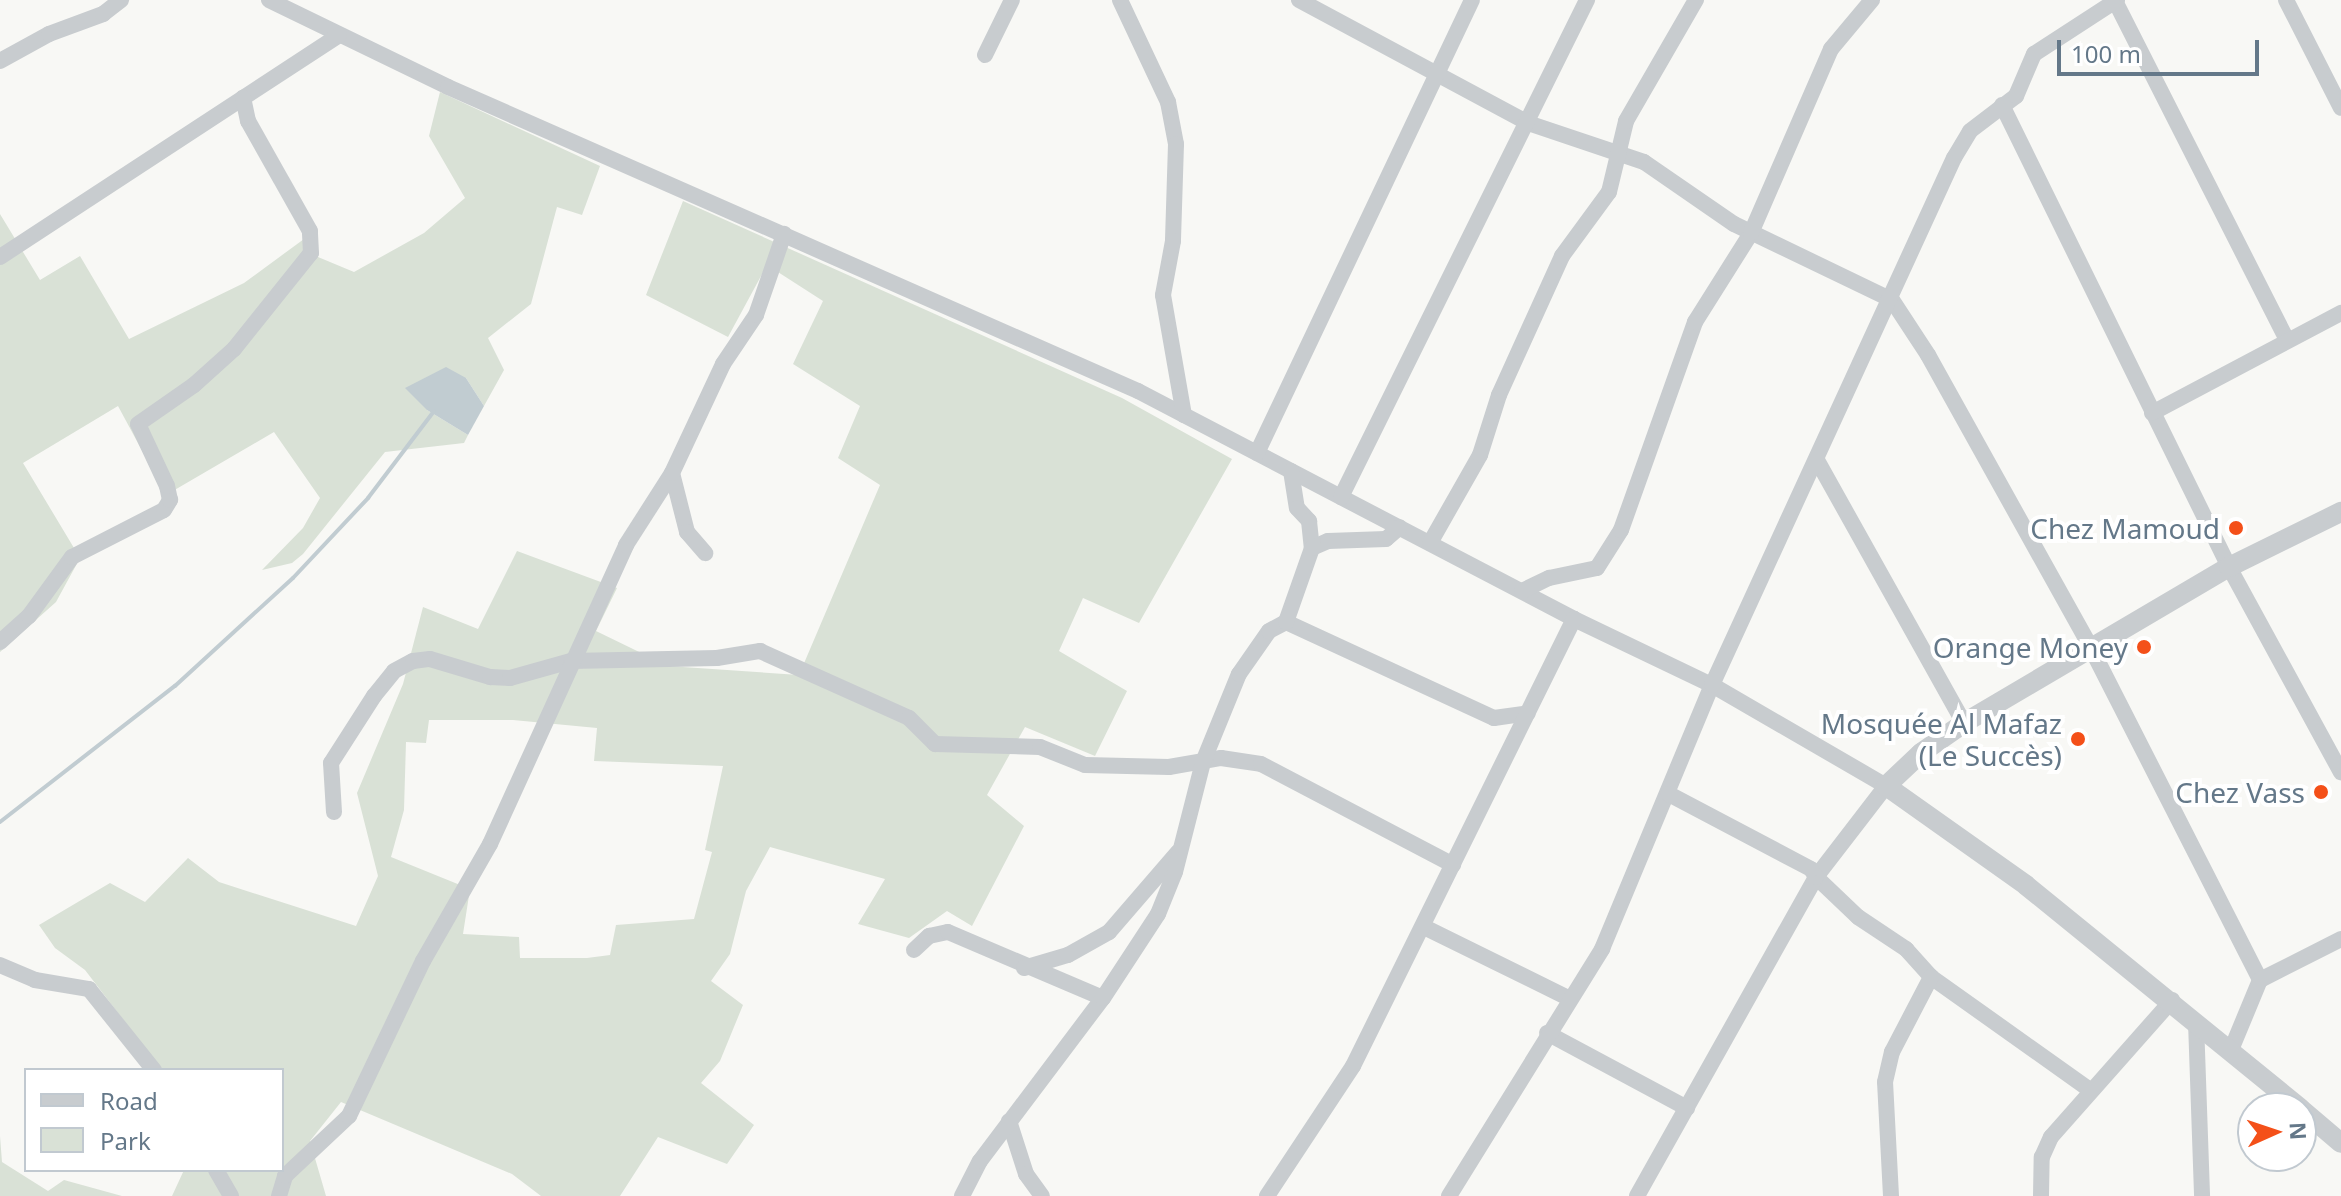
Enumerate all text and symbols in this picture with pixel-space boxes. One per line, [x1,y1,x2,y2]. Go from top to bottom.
scale bar [2061,24,2263,74]
text: 100 m [2071,37,2141,70]
place label: Chez Mamoud [2030,511,2220,545]
marker: Chez Mamoud [2227,519,2245,537]
place label: Orange Money [1933,630,2128,664]
marker: Orange Money [2135,638,2153,656]
place label: Mosquée Al Mafaz (Le Succès) [1821,706,2062,772]
marker: Mosquée Al Mafaz (Le Succès) [2069,730,2087,748]
place label: Chez Vass [2175,775,2305,809]
marker: Chez Vass [2312,783,2330,801]
legend [24,1068,284,1172]
text: Road [100,1084,158,1117]
north arrow [2237,1092,2317,1172]
text: N [2284,1121,2314,1141]
text: Park [100,1124,151,1157]

